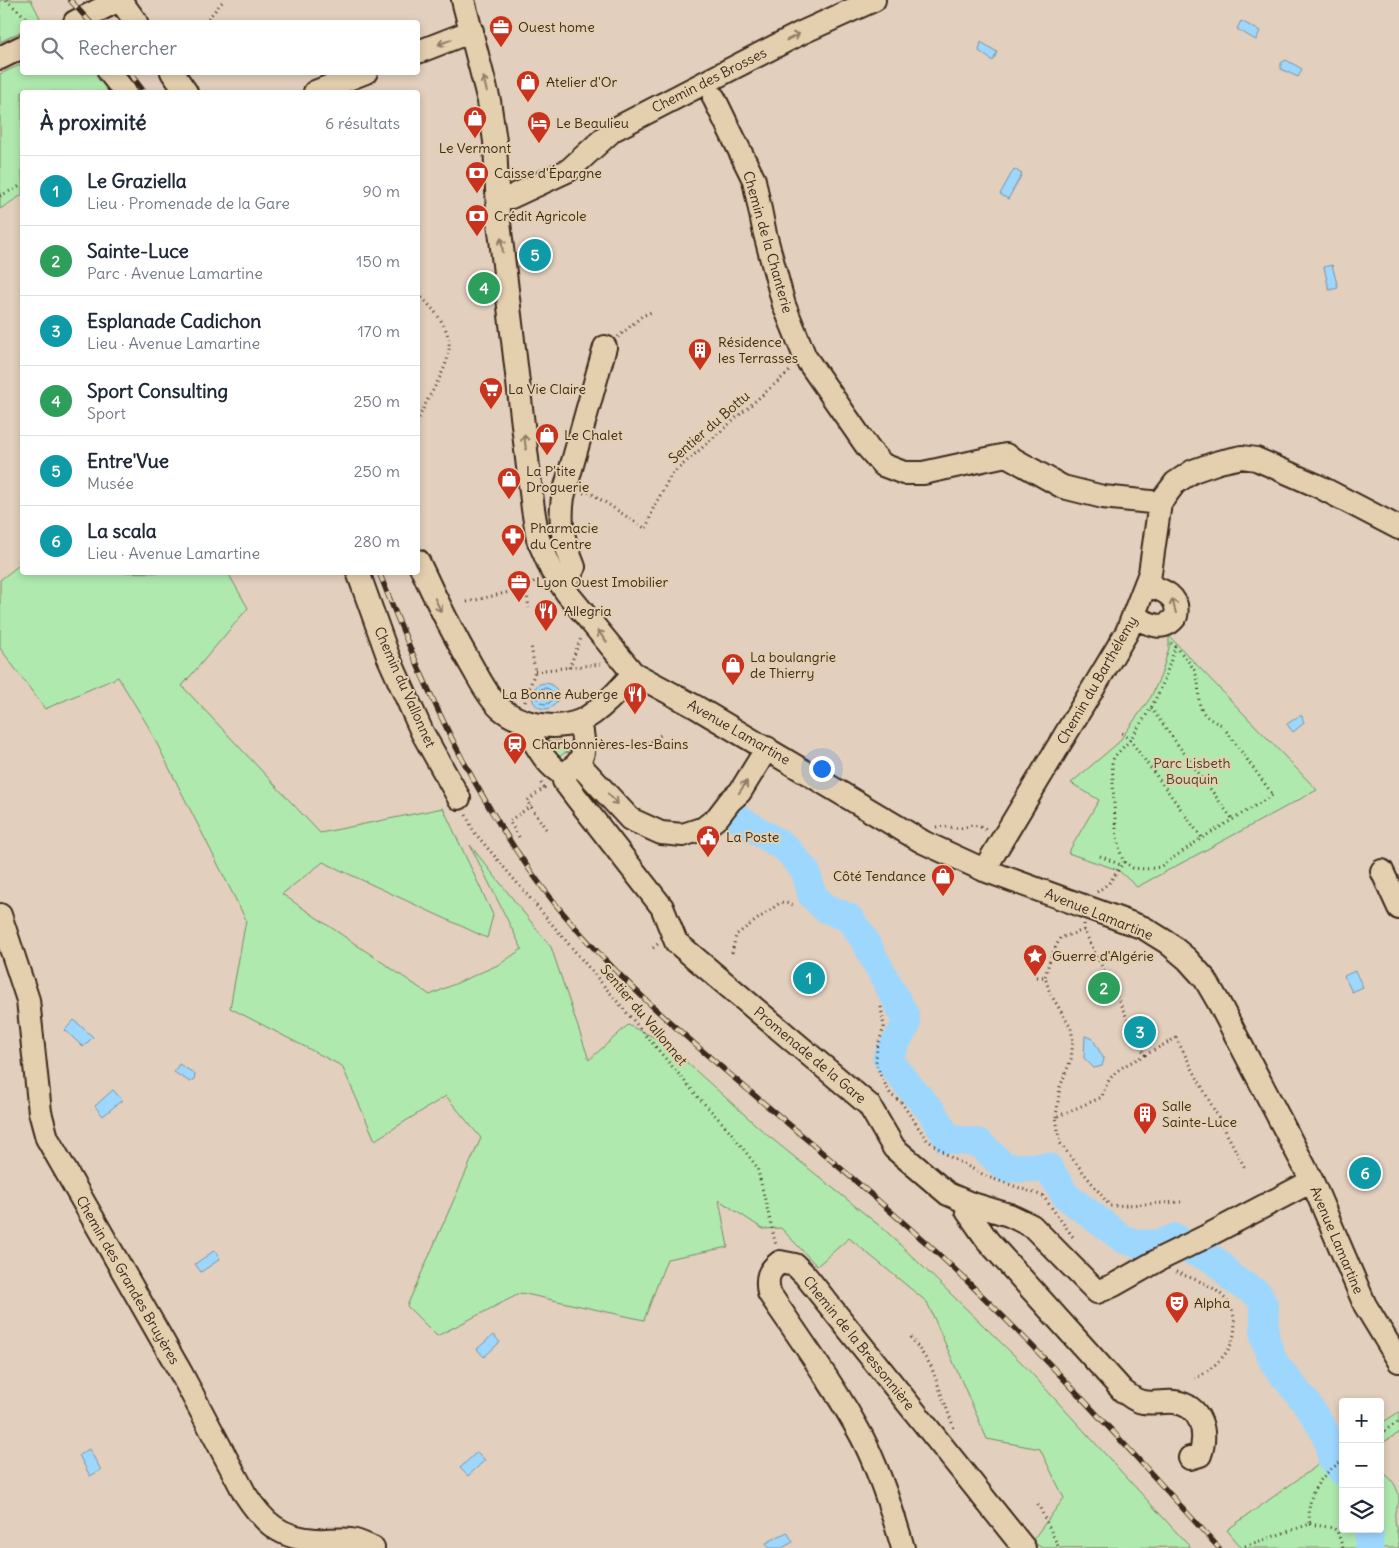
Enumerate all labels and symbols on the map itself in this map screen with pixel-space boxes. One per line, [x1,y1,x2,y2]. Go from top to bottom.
office icon: Ouest home [488,14,514,48]
place label: Ouest home [518,18,595,36]
one-way arrow [785,32,800,41]
one-way arrow [438,37,453,47]
street label: Chemin des Brosses [649,43,769,117]
shop icon: Atelier d'Or [515,69,541,103]
place label: Atelier d'Or [546,73,618,91]
one-way arrow [480,77,489,93]
shop icon: Le Vermont [462,105,488,139]
hotel icon: Le Beaulieu [526,110,552,144]
place label: Le Beaulieu [556,114,629,132]
place label: Le Vermont [439,139,511,157]
bank icon: Caisse d'Épargne [464,160,490,194]
place label: Caisse d'Épargne [494,164,602,182]
street label: Chemin de la Chanterie [739,169,797,315]
bank icon: Crédit Agricole [464,203,490,237]
place label: Crédit Agricole [494,207,587,225]
pin: 5 [519,236,551,274]
one-way arrow [497,238,507,254]
pin: 4 [468,269,500,307]
place label: Résidence les Terrasses [718,333,798,367]
building icon: Résidence les Terrasses [687,337,713,371]
supermarket icon: La Vie Claire [478,376,504,410]
place label: La Vie Claire [508,380,586,398]
street label: Sentier du Bottu [665,387,753,467]
shop icon: Le Chalet [534,422,560,456]
place label: Le Chalet [564,426,623,444]
one-way arrow [520,434,530,450]
place label: La P'tite Droguerie [526,462,589,496]
shop icon: La P'tite Droguerie [496,466,522,500]
place label: Pharmacie du Centre [530,519,598,553]
pharmacy icon: Pharmacie du Centre [500,523,526,557]
office icon: Lyon Ouest Imobilier [506,569,532,603]
place label: Lyon Ouest Imobilier [536,573,668,591]
one-way arrow [434,597,443,612]
restaurant icon: Allegria [533,598,559,632]
one-way arrow [1169,598,1178,614]
place label: Allegria [564,602,611,620]
street label: Chemin du Barthélemy [1053,612,1141,748]
street label: Chemin du Vallonnet [370,624,440,750]
one-way arrow [597,629,608,642]
place label: La boulangrie de Thierry [750,648,836,682]
shop icon: La boulangrie de Thierry [720,652,746,686]
restaurant icon: La Bonne Auberge [622,681,648,715]
place label: La Bonne Auberge [502,685,618,703]
street label: Avenue Lamartine [685,695,793,769]
station icon: Charbonnières-les-Bains [502,731,528,765]
place label: Charbonnières-les-Bains [532,735,688,753]
park label: Parc Lisbeth Bouquin [1153,754,1231,788]
your location [809,756,835,782]
one-way arrow [738,780,748,794]
one-way arrow [607,793,619,806]
public building icon: La Poste [695,824,721,858]
place label: La Poste [726,828,779,846]
shop icon: Côté Tendance [930,863,956,897]
place label: Côté Tendance [833,867,926,885]
street label: Avenue Lamartine [1042,884,1156,944]
place icon: Guerre d'Algérie [1022,943,1048,977]
place label: Guerre d'Algérie [1052,947,1154,965]
pin: 1 [793,959,825,997]
street label: Sentier du Vallonnet [597,961,692,1069]
pin: 2 [1088,969,1120,1007]
street label: Promenade de la Gare [750,1003,870,1107]
pin: 3 [1124,1013,1156,1051]
place label: Salle Sainte-Luce [1162,1097,1237,1131]
building icon: Salle Sainte-Luce [1132,1101,1158,1135]
pin: 6 [1349,1154,1381,1192]
street label: Avenue Lamartine [1306,1183,1368,1297]
street label: Chemin des Grandes Bruyères [72,1192,184,1368]
street label: Chemin de la Bressonnière [799,1272,919,1414]
theatre icon: Alpha [1164,1290,1190,1324]
place label: Alpha [1194,1294,1230,1312]

